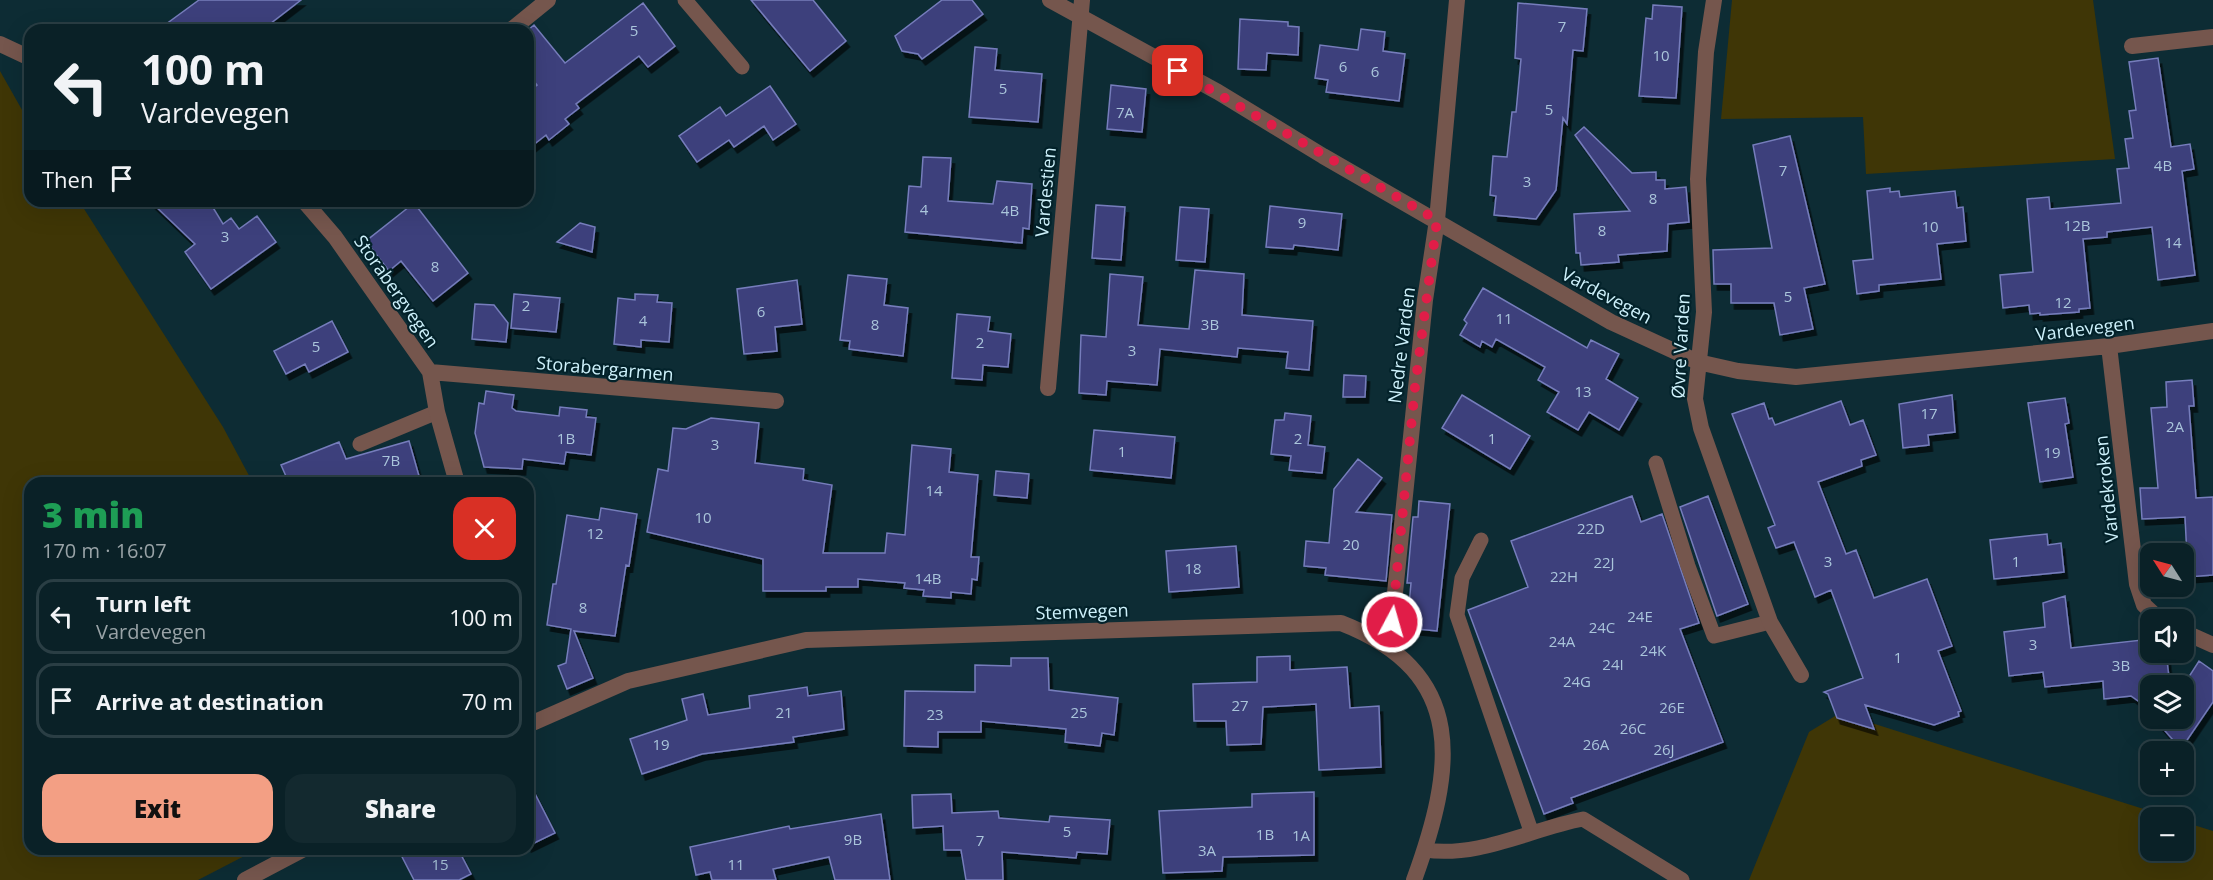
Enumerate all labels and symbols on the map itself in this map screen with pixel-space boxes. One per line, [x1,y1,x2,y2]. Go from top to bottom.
house number: 7 [1558,16,1566,36]
house number: 5 [630,20,638,40]
pin [1152,45,1203,96]
house number: 10 [1652,45,1670,65]
house number: 6 [1339,56,1347,76]
house number: 6 [1371,61,1379,81]
house number: 5 [999,78,1007,98]
house number: 5 [1545,99,1553,119]
house number: 7A [1116,102,1135,122]
street label: Vardestien [1029,146,1061,238]
house number: 4B [2154,155,2172,175]
house number: 7 [1779,160,1787,180]
house number: 3 [1523,171,1531,191]
house number: 8 [1649,188,1657,208]
house number: 4 [920,199,929,219]
house number: 4B [1001,200,1019,220]
house number: 9 [1298,212,1306,232]
house number: 12B [2064,215,2090,235]
house number: 10 [1921,216,1939,236]
house number: 8 [1598,220,1606,240]
house number: 3 [221,226,229,246]
street label: Storabergvegen [349,230,445,352]
house number: 14 [2164,232,2182,252]
house number: 8 [431,256,439,276]
street label: Vardevegen [1558,261,1656,329]
street label: Nedre Varden [1382,285,1420,405]
house number: 5 [1784,286,1792,306]
house number: 12 [2054,292,2072,312]
street label: Øvre Varden [1665,293,1695,399]
house number: 2 [522,295,530,315]
house number: 6 [757,301,765,321]
house number: 11 [1495,308,1513,328]
house number: 4 [639,310,648,330]
street label: Vardevegen [2034,310,2136,346]
house number: 8 [871,314,879,334]
house number: 3B [1201,314,1219,334]
house number: 2 [976,332,984,352]
house number: 5 [312,336,320,356]
house number: 3 [1128,340,1136,360]
street label: Storabergarmen [535,350,675,386]
house number: 13 [1574,381,1592,401]
house number: 17 [1920,403,1938,423]
house number: 2A [2166,416,2185,436]
house number: 1B [557,428,575,448]
house number: 2 [1294,428,1302,448]
house number: 1 [1488,428,1496,448]
house number: 3 [711,434,719,454]
street label: Vardekroken [2088,434,2124,544]
house number: 1 [1118,441,1126,461]
house number: 19 [2043,442,2061,462]
house number: 7B [382,450,400,470]
house number: 14 [925,480,943,500]
house number: 10 [694,507,712,527]
house number: 22D [1577,518,1605,538]
house number: 12 [586,523,604,543]
house number: 20 [1342,534,1360,554]
north arrow [2140,543,2194,597]
house number: 3 [1824,551,1832,571]
house number: 1 [2012,551,2020,571]
house number: 22J [1593,552,1615,572]
house number: 18 [1184,558,1202,578]
house number: 22H [1550,566,1578,586]
house number: 14B [915,568,941,588]
position arrow [1360,590,1424,654]
house number: 8 [579,597,587,617]
street label: Stemvegen [1035,597,1129,625]
house number: 24E [1627,606,1653,626]
house number: 24C [1589,617,1615,637]
house number: 24A [1549,631,1576,651]
house number: 3 [2029,634,2037,654]
house number: 24K [1640,640,1667,660]
house number: 1 [1894,647,1902,667]
house number: 24I [1602,654,1624,674]
house number: 3B [2112,655,2130,675]
house number: 24G [1563,671,1591,691]
house number: 27 [1231,695,1249,715]
house number: 26E [1659,697,1685,717]
house number: 21 [775,702,793,722]
house number: 25 [1070,702,1088,722]
house number: 23 [926,704,944,724]
house number: 26C [1620,718,1646,738]
house number: 19 [652,734,670,754]
house number: 26A [1583,734,1610,754]
house number: 26J [1653,739,1675,759]
house number: 5 [1063,821,1071,841]
house number: 1B [1256,824,1274,844]
house number: 1A [1292,825,1311,845]
house number: 9B [844,829,862,849]
house number: 7 [976,830,984,850]
house number: 3A [1198,840,1217,860]
house number: 15 [431,854,449,874]
house number: 11 [727,854,745,874]

